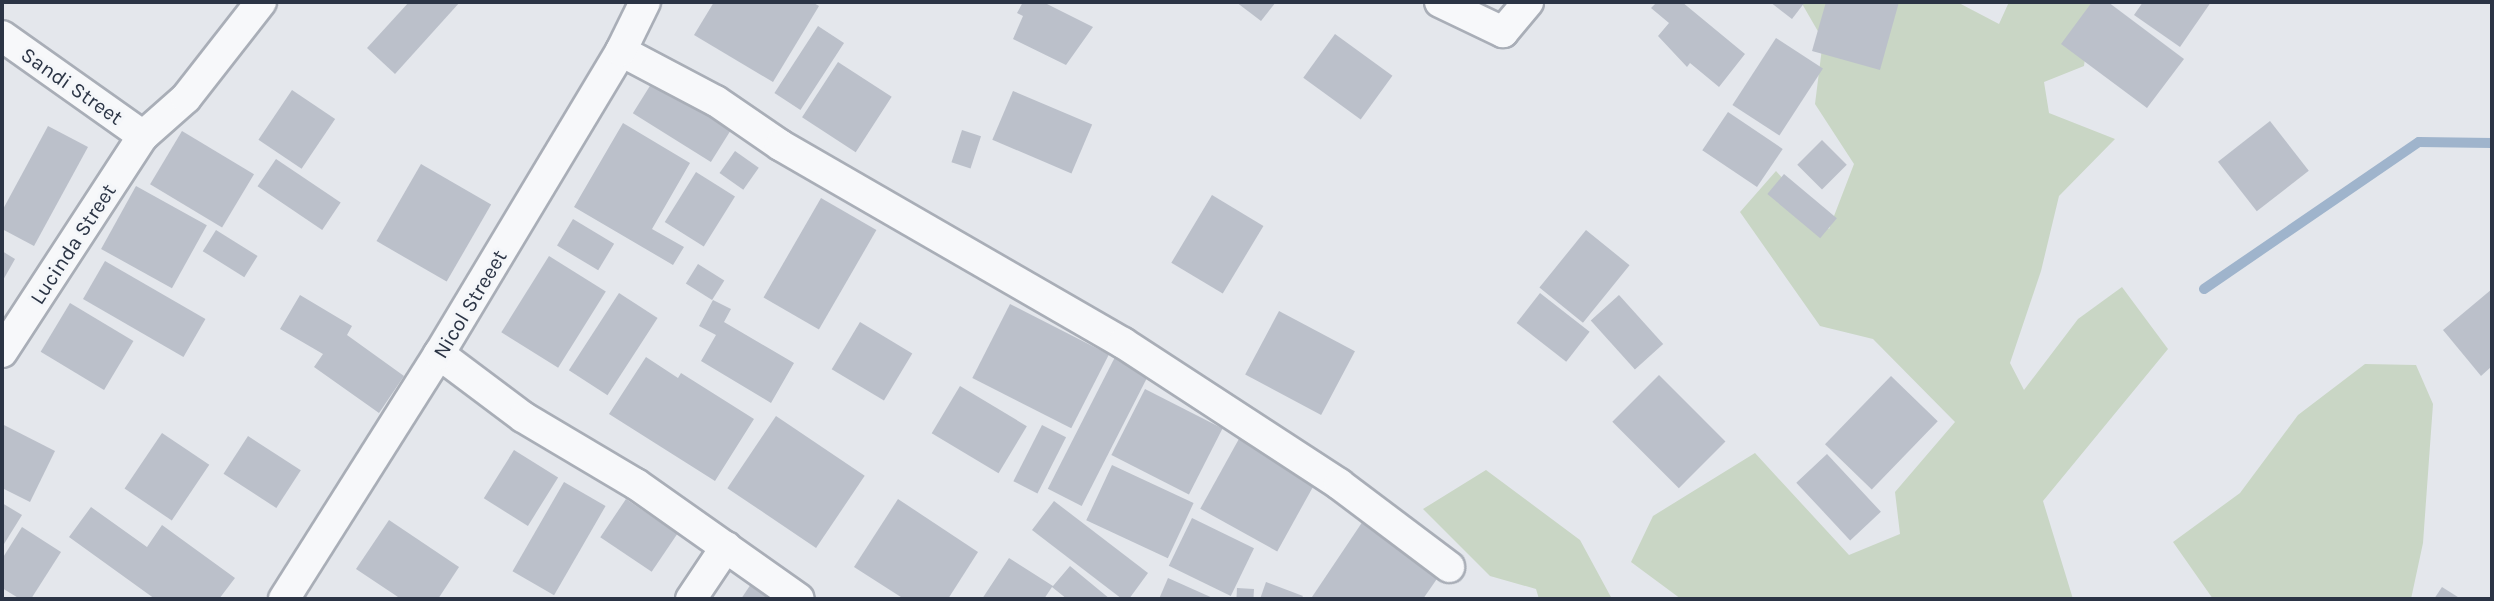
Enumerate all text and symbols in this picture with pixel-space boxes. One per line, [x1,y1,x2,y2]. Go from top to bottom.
street label: Sandi Street [16,42,128,130]
street label: Lucinda Street [25,179,121,309]
street label: Nicol Streeet [428,245,512,363]

